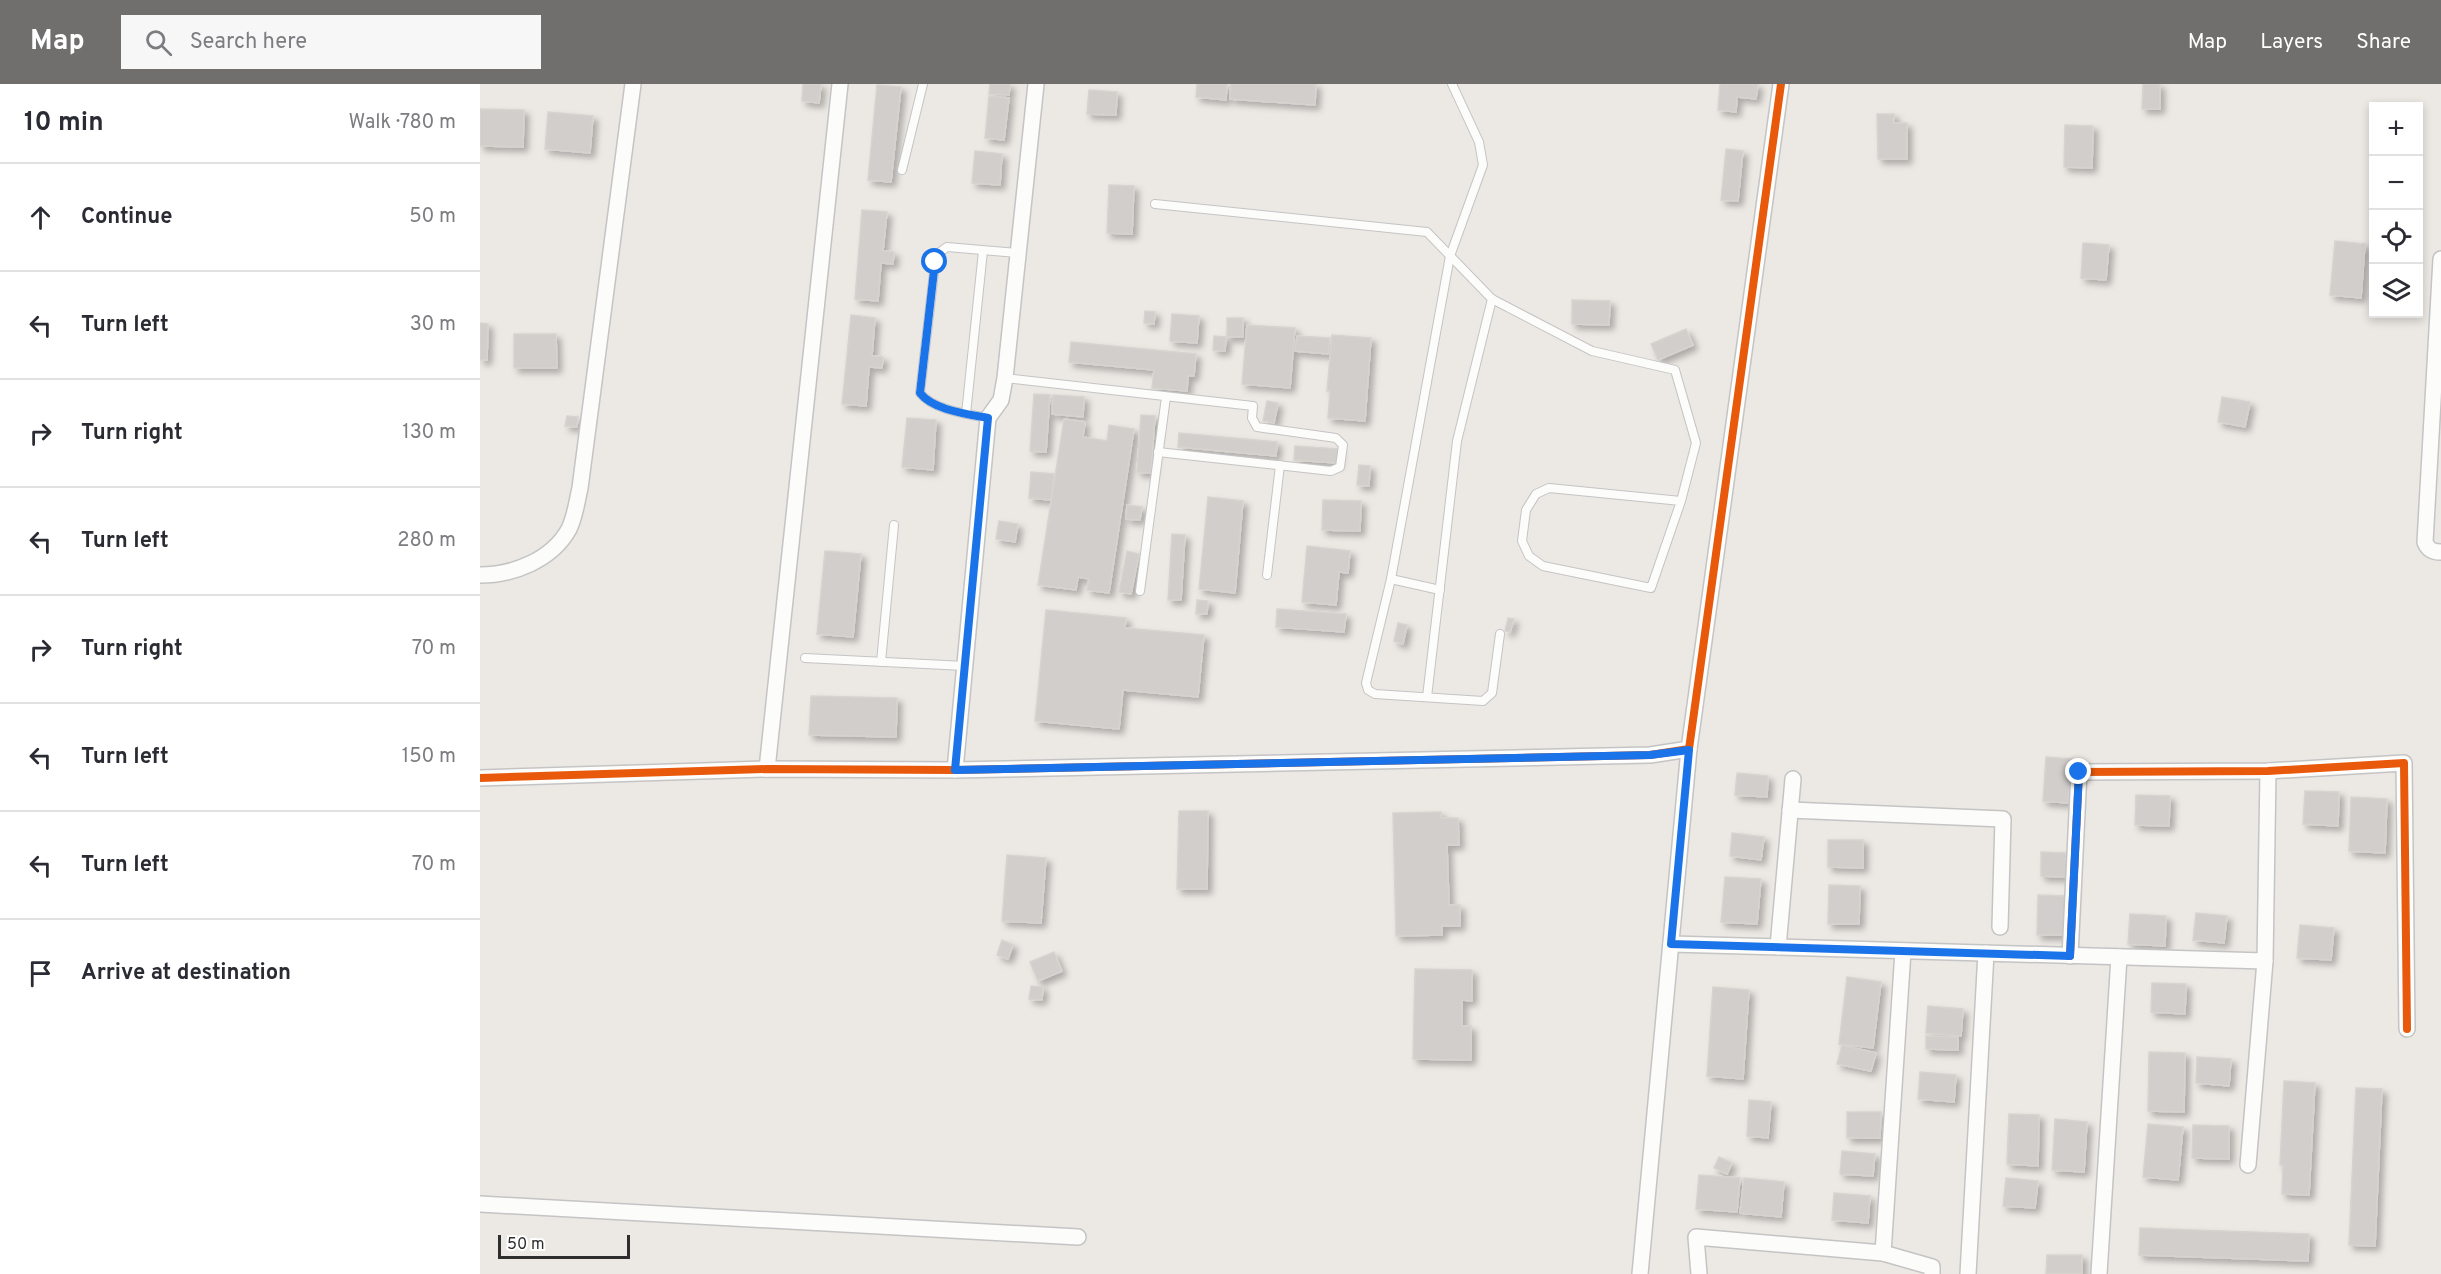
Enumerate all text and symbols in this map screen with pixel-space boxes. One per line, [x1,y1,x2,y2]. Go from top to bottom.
search box [121,15,541,69]
text: Map [30,24,85,60]
icon: search [142,26,175,59]
text: Search here [190,29,307,56]
text: Map [2188,29,2227,56]
text: Layers [2260,29,2323,56]
text: Share [2356,29,2411,56]
map controls [2369,102,2423,318]
button: + [2369,102,2423,156]
text: 10 min [24,107,104,140]
text: Walk · 780 m [348,110,456,136]
button: − [2369,156,2423,210]
icon: ahead [24,201,57,234]
text: Continue [81,204,172,231]
text: 50 m [409,204,456,230]
button: locate [2369,210,2423,264]
route start [921,248,947,274]
button: layers [2369,264,2423,318]
icon: left [24,309,57,342]
text: Turn left [81,312,169,339]
text: 30 m [410,312,456,338]
icon: right [24,417,57,450]
text: Turn right [81,420,183,447]
text: 130 m [402,420,456,446]
icon: left [24,525,57,558]
text: Turn left [81,528,169,555]
text: 280 m [397,528,456,554]
icon: right [24,633,57,666]
text: Turn right [81,636,183,663]
text: 70 m [412,636,456,662]
icon: left [24,741,57,774]
text: Turn left [81,744,169,771]
text: 150 m [402,744,456,770]
route end [2065,758,2091,784]
icon: left [24,849,57,882]
text: Turn left [81,852,169,879]
text: 70 m [412,852,456,878]
icon: arrive [24,957,57,990]
text: Arrive at destination [81,960,291,987]
scale bar [498,1232,630,1260]
text: 50 m [507,1235,545,1255]

